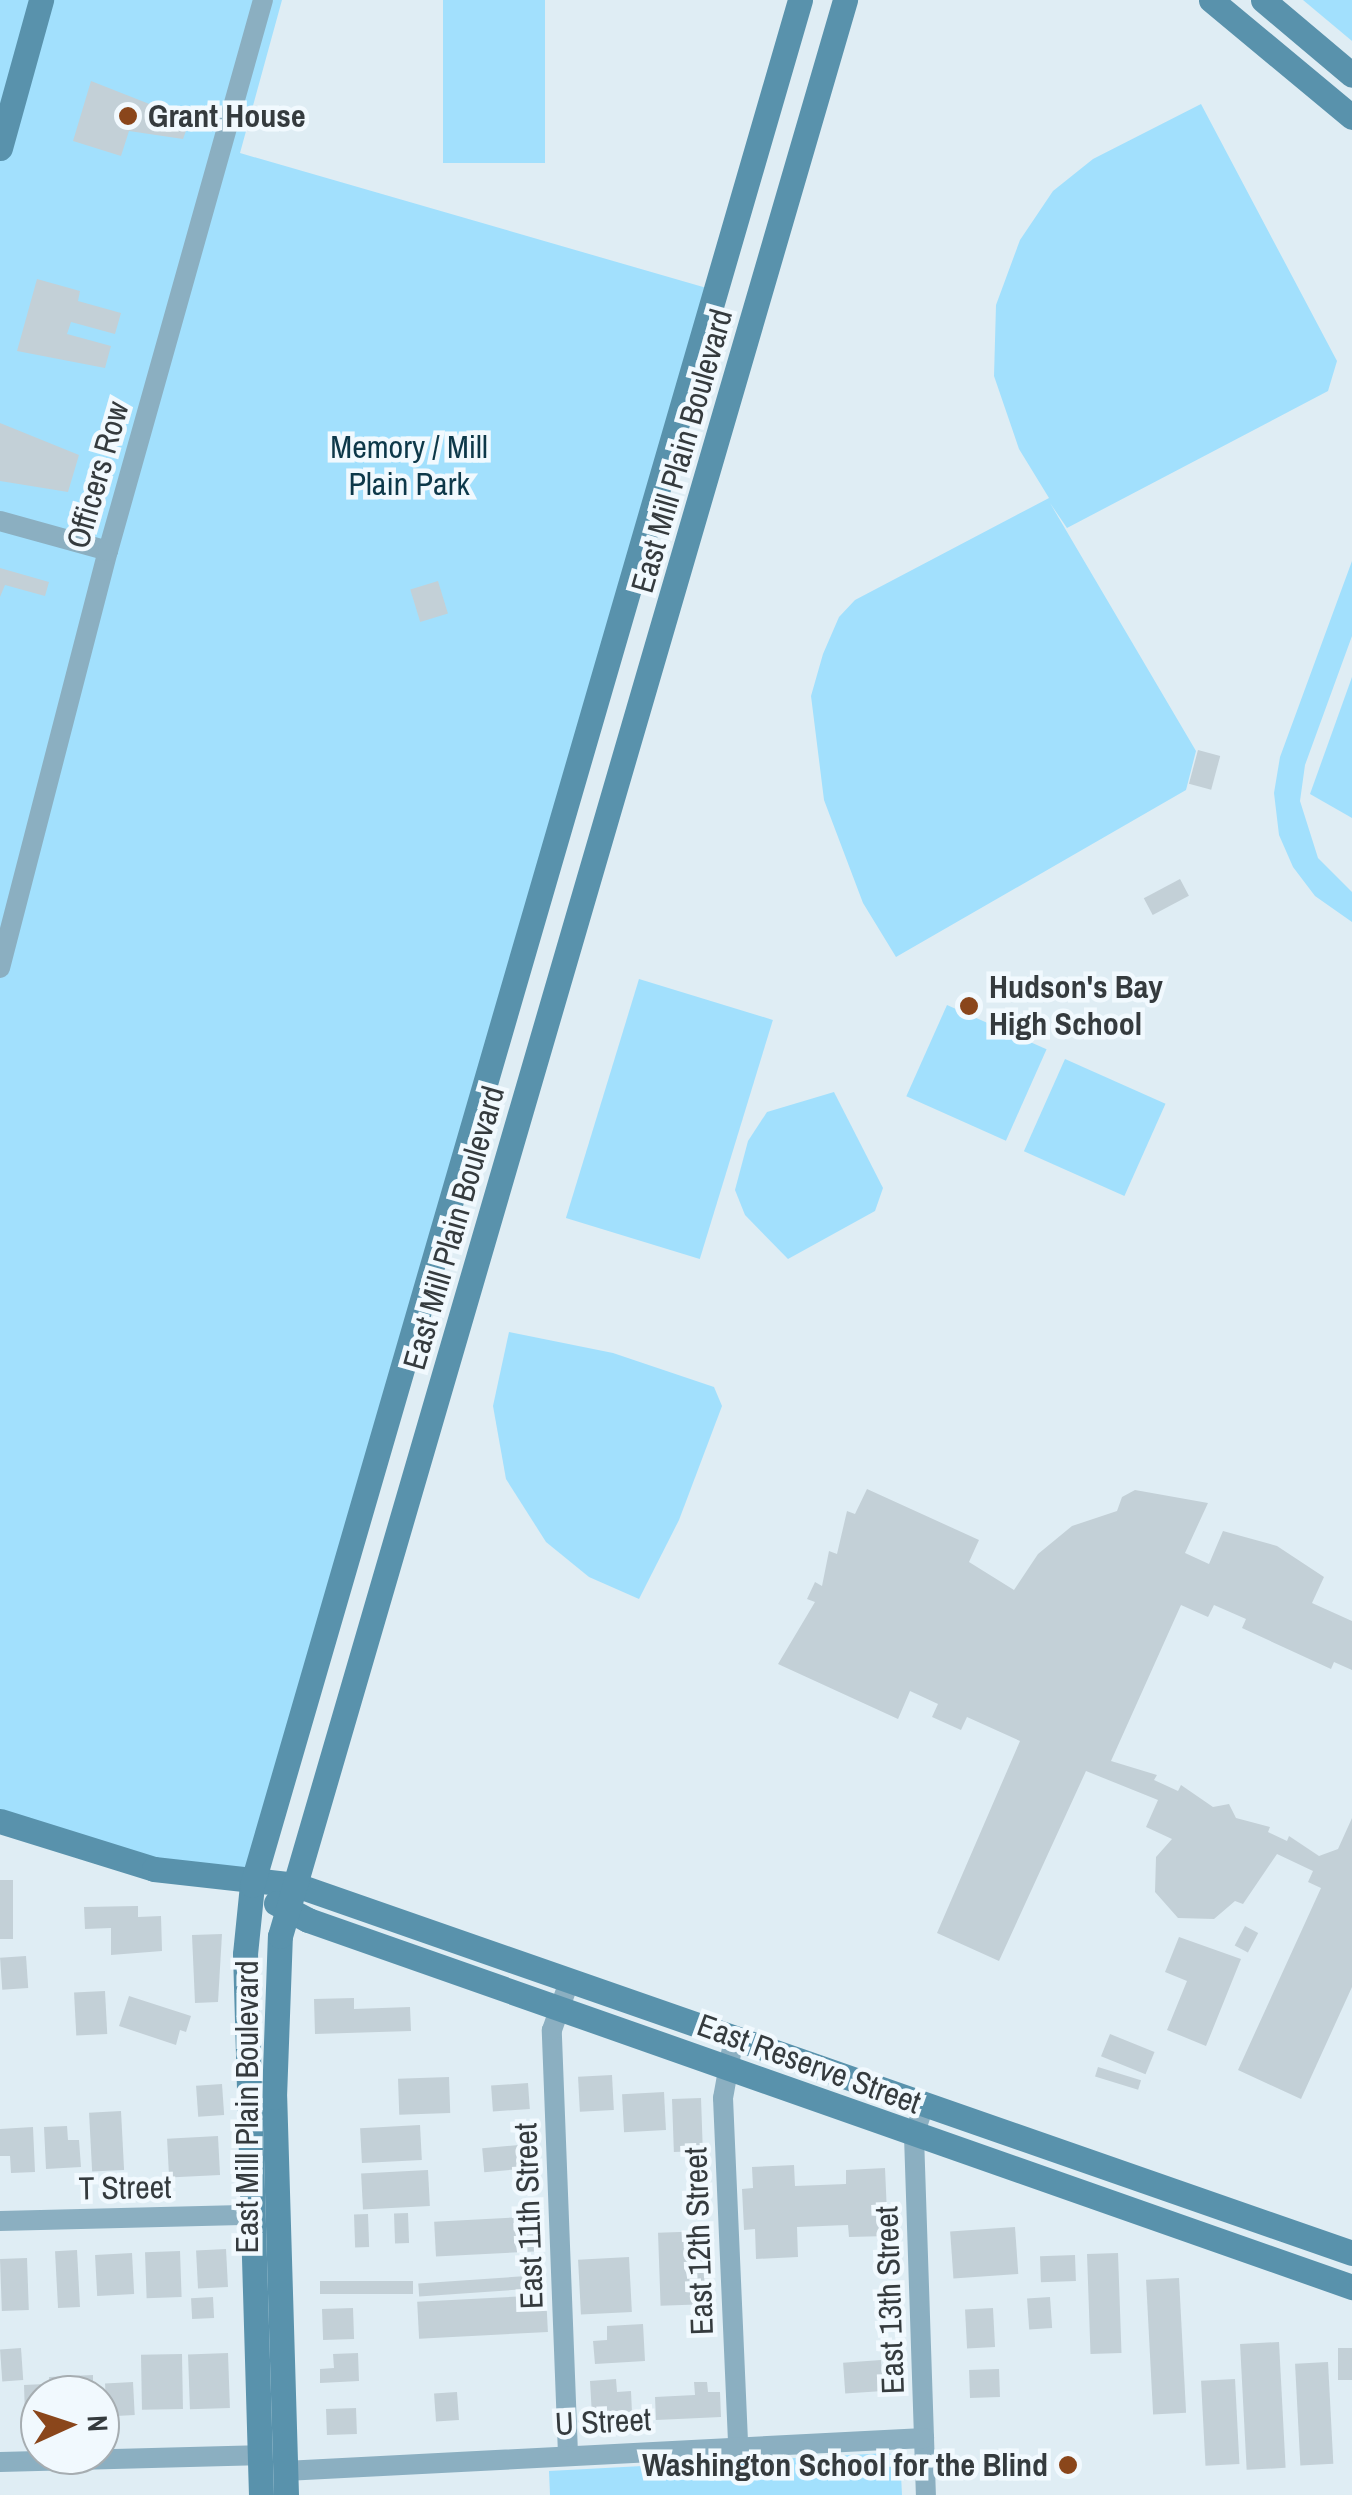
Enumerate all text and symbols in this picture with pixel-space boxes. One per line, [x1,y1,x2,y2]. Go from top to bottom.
place label: Grant House [148,97,305,135]
marker: Grant House [117,105,139,127]
street label: East Mill Plain Boulevard [623,305,741,597]
street label: Officers Row [59,397,137,553]
park label: Memory / Mill Plain Park [330,429,488,504]
place label: Hudson's Bay High School [989,969,1163,1044]
marker: Hudson's Bay High School [958,995,980,1017]
street label: East Mill Plain Boulevard [395,1082,513,1374]
street label: East Mill Plain Boulevard [228,1960,266,2254]
street label: East Reserve Street [692,2006,926,2122]
street label: East 11th Street [507,2122,551,2310]
street label: East 12th Street [677,2146,721,2336]
street label: T Street [78,2168,172,2208]
street label: East 13th Street [868,2205,912,2395]
north arrow [20,2375,120,2475]
street label: U Street [554,2400,652,2444]
text: N [79,2414,117,2433]
place label: Washington School for the Blind [642,2446,1048,2484]
marker: Washington School for the Blind [1057,2454,1079,2476]

